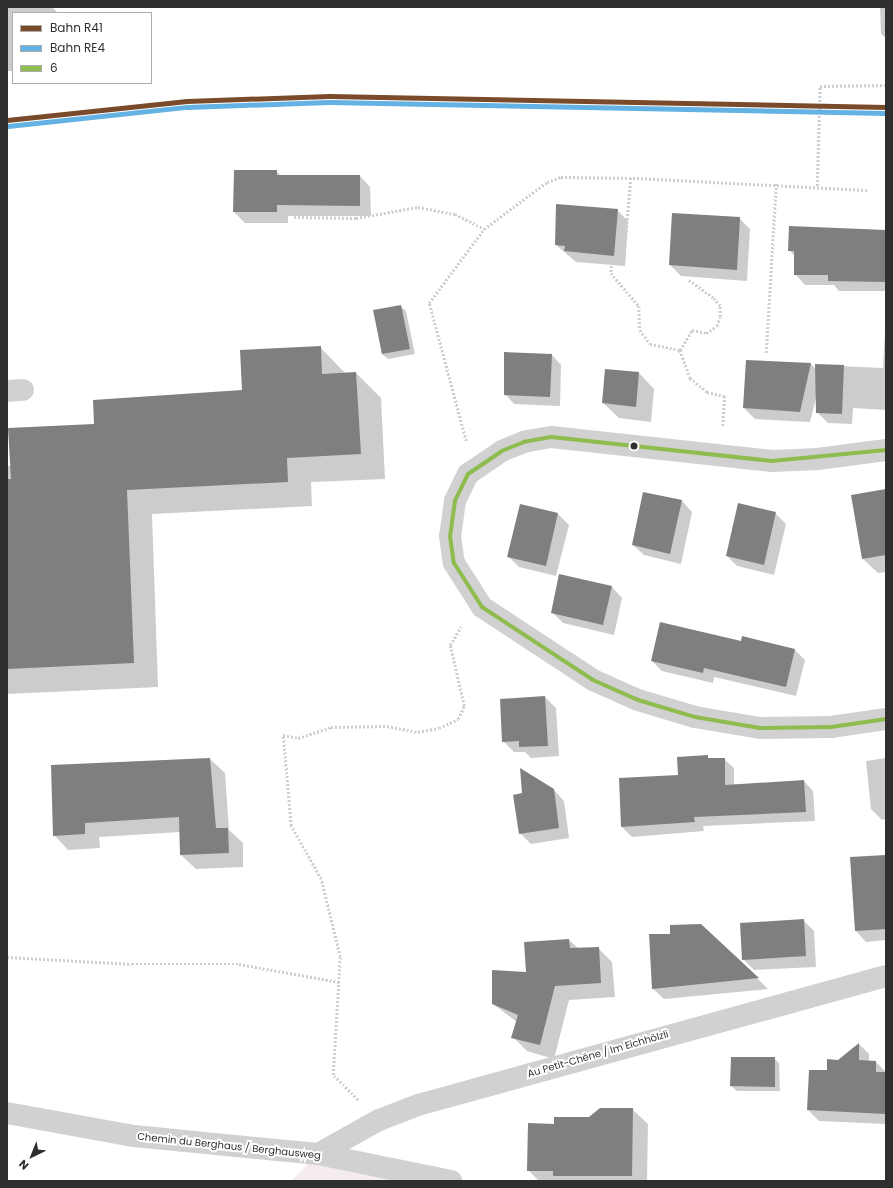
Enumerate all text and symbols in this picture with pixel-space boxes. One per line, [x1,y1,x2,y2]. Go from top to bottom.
legend [12,12,152,84]
text: Bahn R41 [50,19,103,36]
text: Bahn RE4 [50,39,105,56]
text: 6 [50,59,58,76]
unlabelled marker [629,441,639,451]
street label: Au Petit-Chêne / Im Eichhölzli [526,1028,670,1080]
street label: Chemin du Berghaus / Berghausweg [137,1130,321,1162]
north arrow [12,1136,52,1176]
text: N [15,1156,32,1173]

